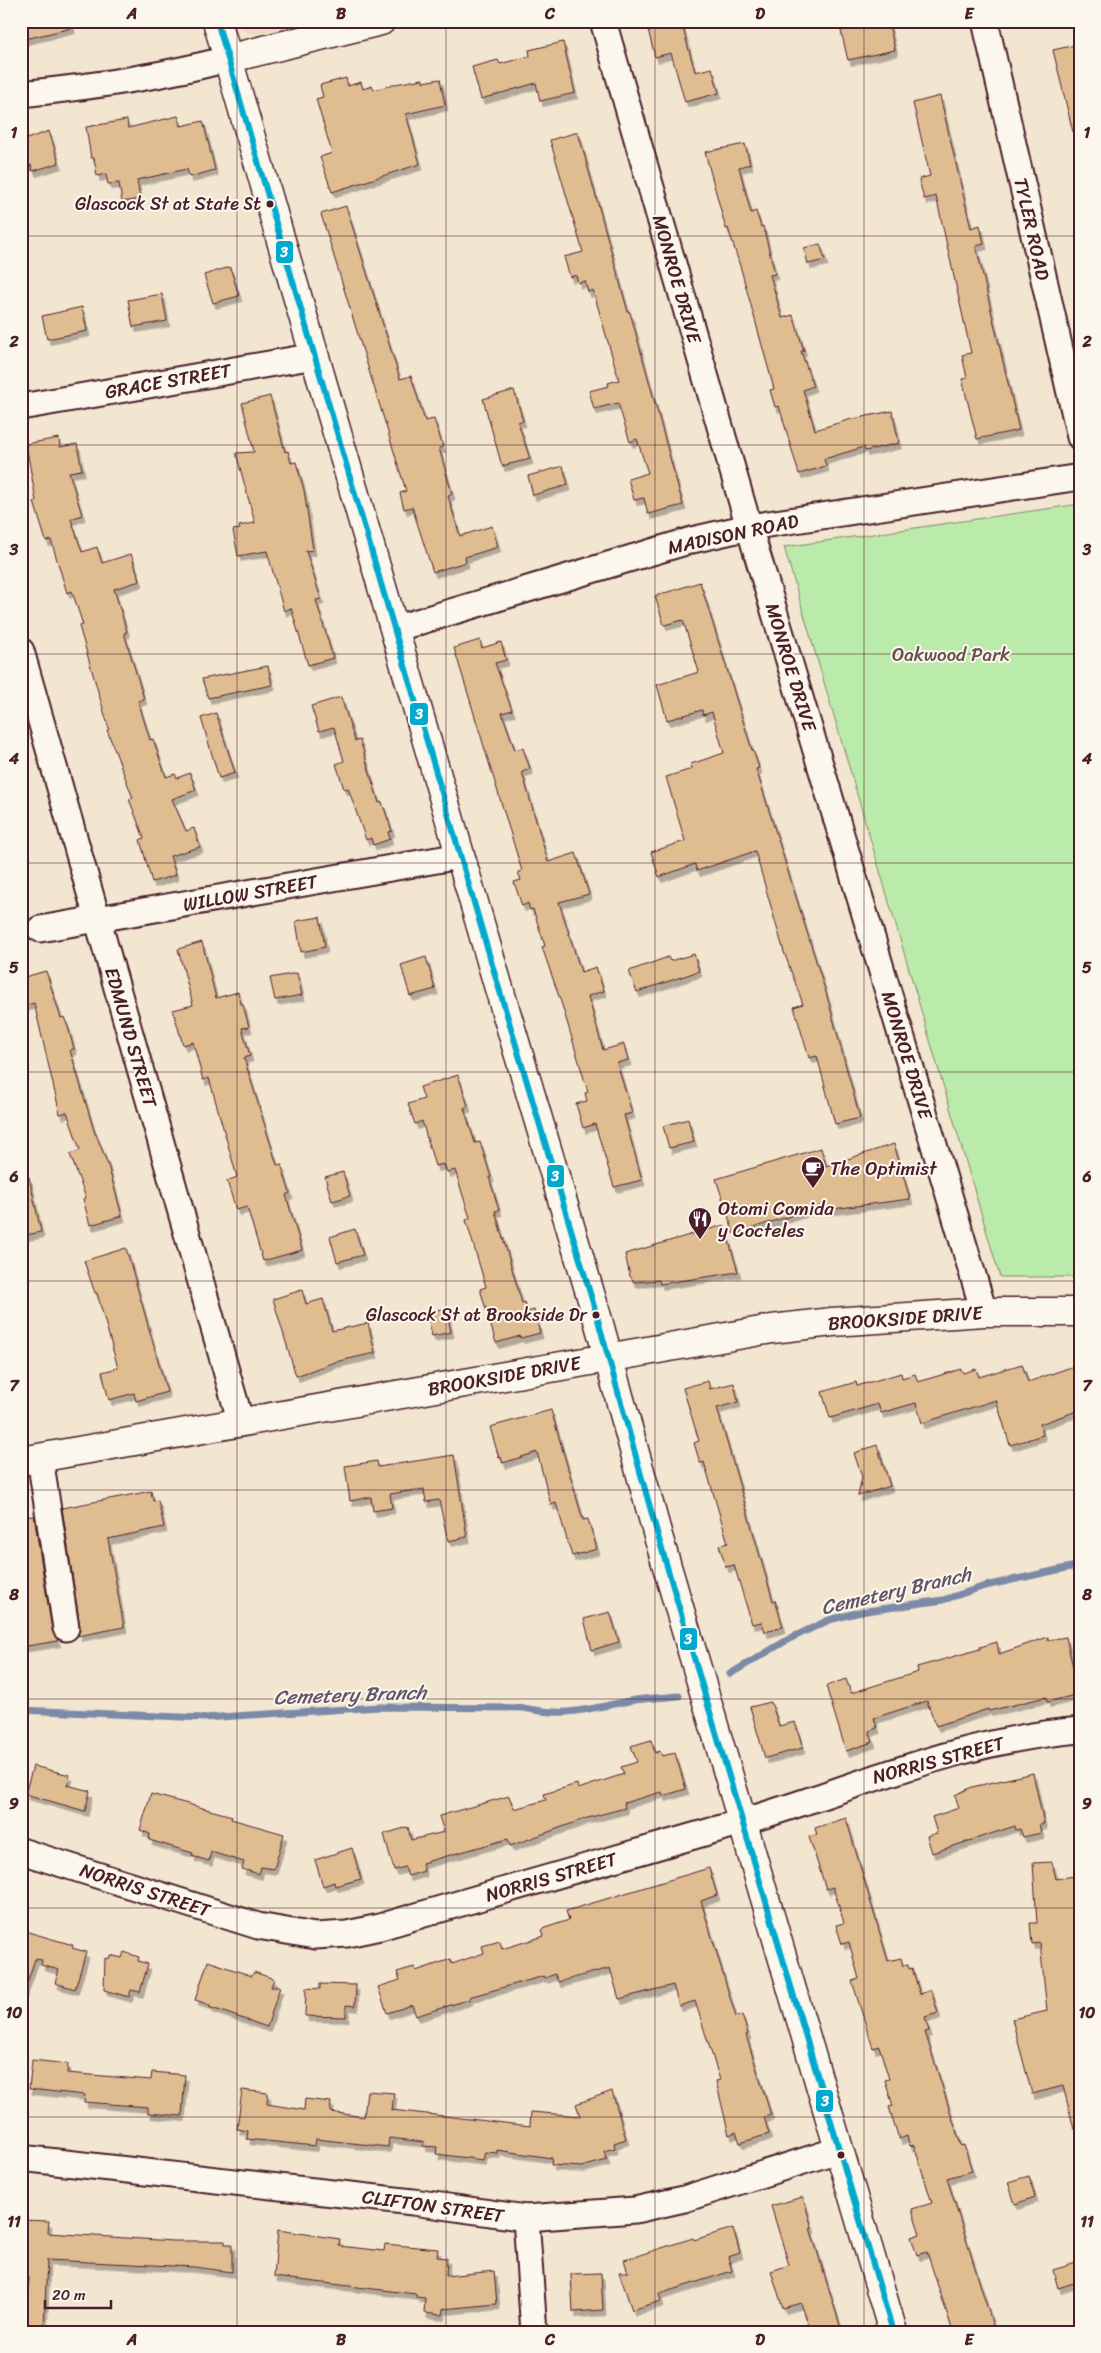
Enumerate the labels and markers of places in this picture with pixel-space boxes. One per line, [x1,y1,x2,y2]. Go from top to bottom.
place label: Glascock St at State St [75,188,261,220]
marker: Glascock St at State St [265,199,275,209]
place label: The Optimist [830,1152,938,1185]
cafe icon: The Optimist [800,1155,826,1189]
place label: Otomi Comida y Cocteles [718,1192,834,1247]
restaurant icon: Otomi Comida y Cocteles [687,1206,713,1240]
place label: Glascock St at Brookside Dr [366,1299,589,1331]
marker: Glascock St at Brookside Dr [591,1310,601,1320]
unlabelled marker [836,2150,846,2160]

